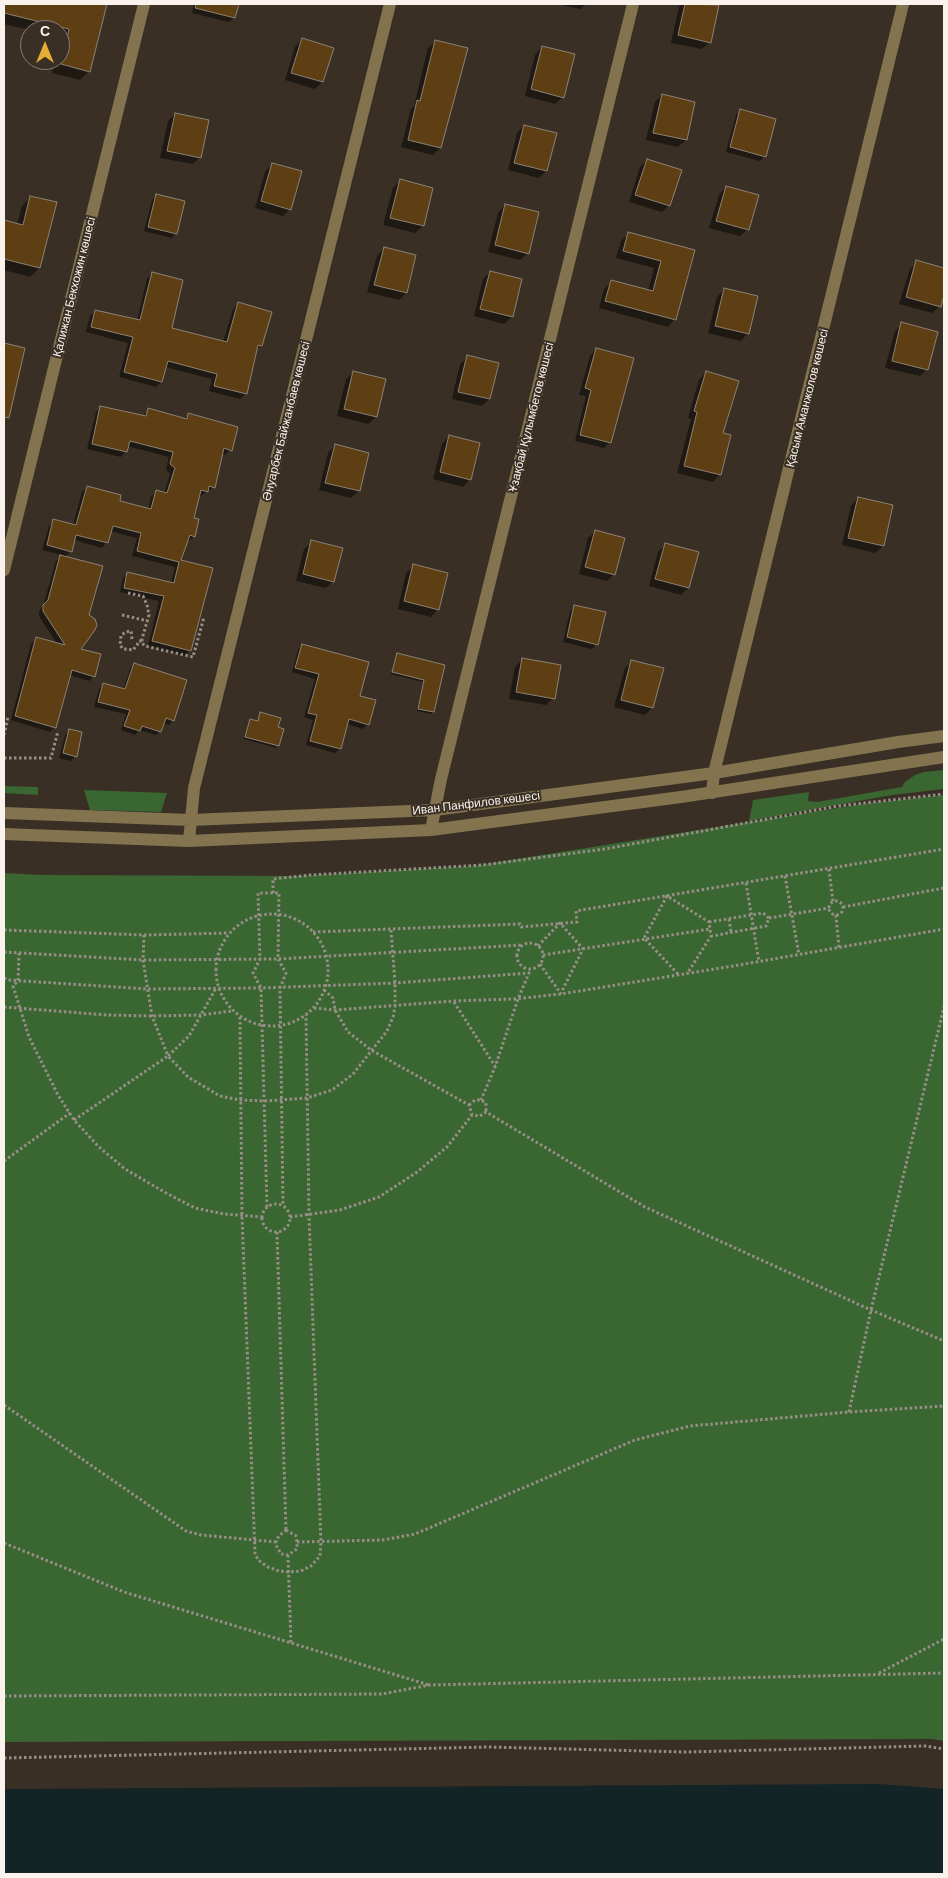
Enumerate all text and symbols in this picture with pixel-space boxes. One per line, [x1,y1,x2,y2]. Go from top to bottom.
north arrow [20,20,70,70]
text: С [40,22,50,39]
street label: Қалижан Бекхожин көшесі [50,215,98,359]
street label: Қасым Аманжолов көшесі [783,327,831,469]
street label: Әнуарбек Байжанбаев көшесі [259,340,313,502]
street label: Ұзақбай Құлымбетов көшесі [505,341,557,493]
street label: Иван Панфилов көшесі [411,788,541,818]

